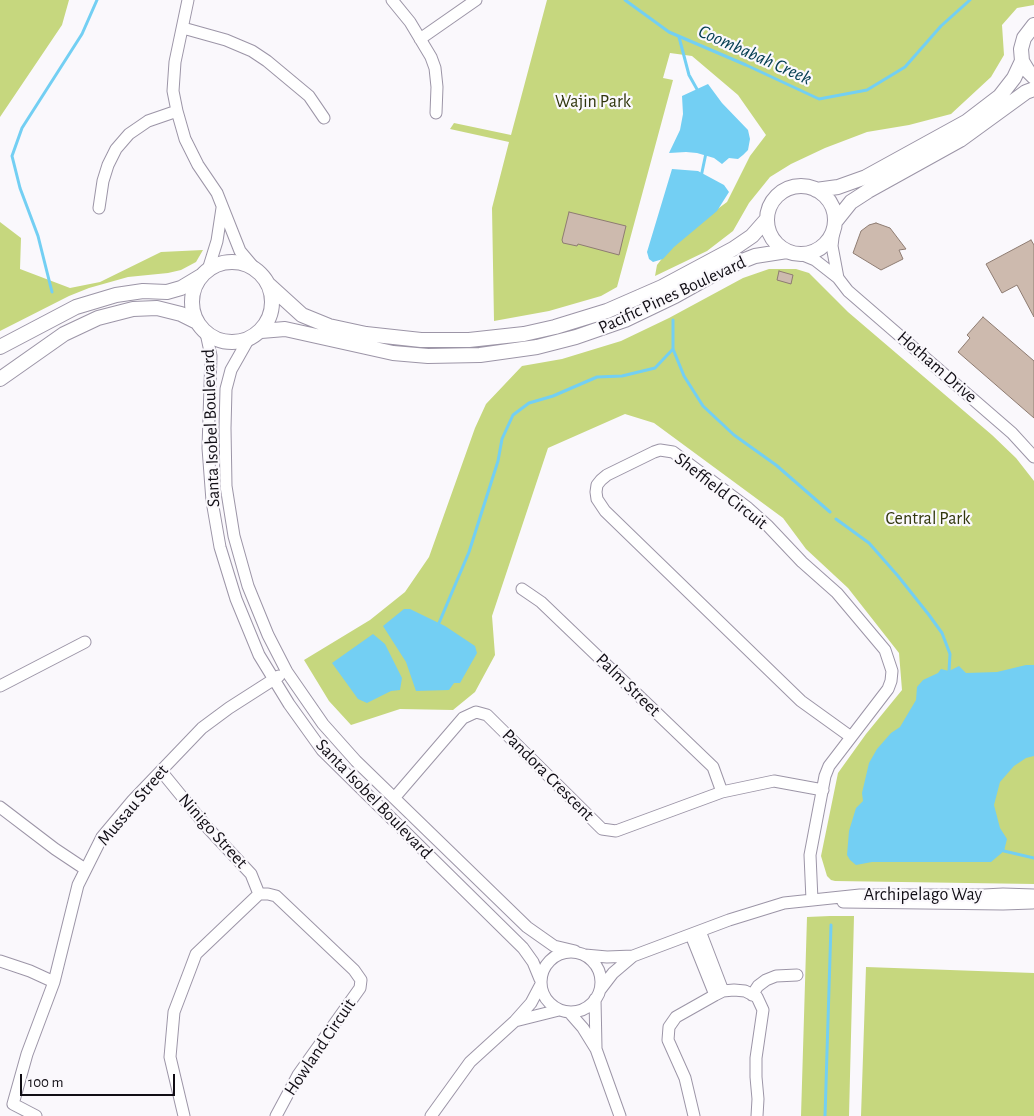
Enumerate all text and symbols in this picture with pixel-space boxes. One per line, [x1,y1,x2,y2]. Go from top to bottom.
water label: Coombabah Creek [695,20,815,90]
park label: Wajin Park [555,91,631,113]
street label: Pacific Pines Boulevard [595,251,749,339]
street label: Hotham Drive [893,326,981,408]
street label: Santa Isobel Boulevard [197,348,225,508]
street label: Sheffield Circuit [670,448,772,534]
park label: Central Park [886,508,970,530]
street label: Palm Street [591,649,665,721]
street label: Pandora Crescent [498,725,598,825]
street label: Santa Isobel Boulevard [311,735,437,863]
street label: Mussau Street [93,760,173,850]
street label: Ninigo Street [174,789,252,873]
street label: Archipelago Way [864,884,982,906]
street label: Howland Circuit [280,994,360,1100]
scale bar [22,1064,178,1096]
text: 100 m [28,1075,63,1090]

